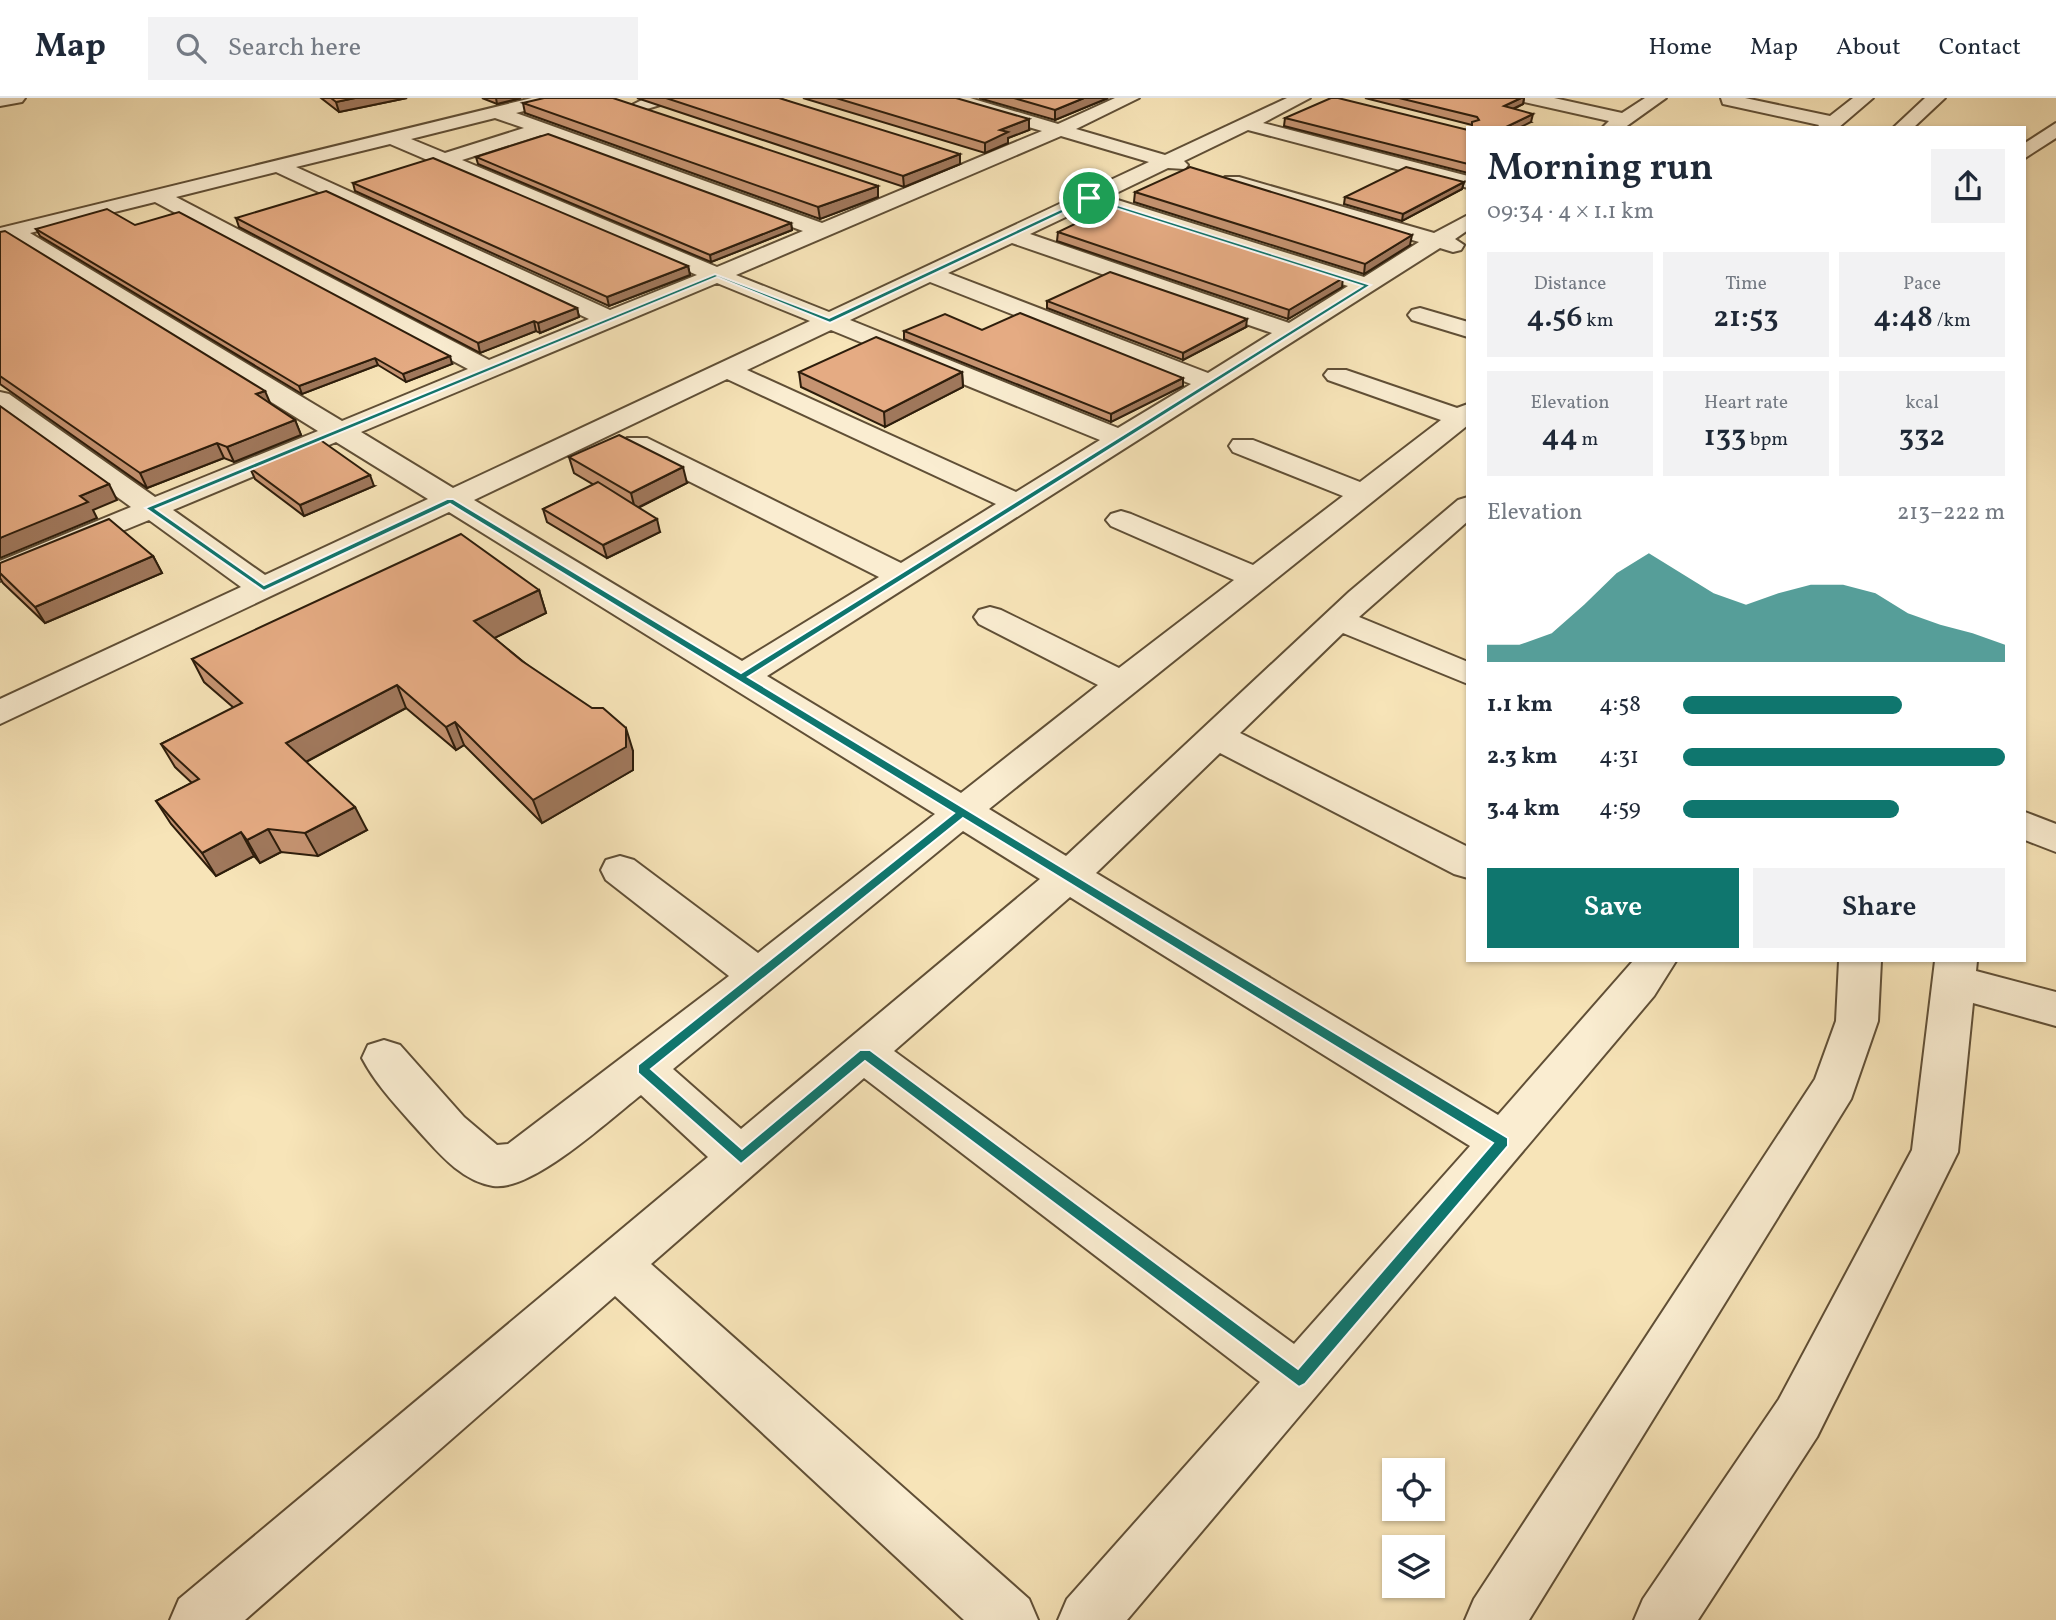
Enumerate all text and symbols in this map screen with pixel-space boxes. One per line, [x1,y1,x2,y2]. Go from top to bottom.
search box [148,17,638,80]
text: Map [35,25,106,71]
icon: search [172,29,210,67]
text: Search here [228,30,361,66]
text: Home [1648,31,1712,65]
text: Map [1750,31,1798,65]
text: About [1836,31,1901,65]
text: Contact [1939,31,2021,65]
text: Morning run [1487,143,1713,196]
button: share [1931,149,2005,223]
pin [1059,168,1119,228]
icon: arrive [1070,179,1108,217]
text: 09:34 · 4 × 1.1 km [1487,196,1654,228]
text: Distance [1534,271,1606,297]
text: Time [1725,271,1767,297]
text: Pace [1903,271,1941,297]
text: 4.56 [1526,297,1583,339]
text: 21:53 [1713,297,1779,339]
text: 4:48 [1873,297,1933,339]
text: km [1583,308,1614,334]
text: /km [1933,308,1971,334]
text: Elevation [1531,390,1609,416]
text: Heart rate [1704,390,1788,416]
text: kcal [1905,390,1939,416]
text: 44 [1542,416,1578,458]
text: 133 [1704,416,1746,458]
text: 332 [1899,416,1945,458]
text: m [1578,427,1598,453]
text: bpm [1746,427,1788,453]
text: Elevation [1487,497,1583,529]
text: 213–222 m [1897,497,2005,529]
text: 1.1 km [1487,689,1553,721]
text: 4:58 [1599,689,1641,721]
text: 2.3 km [1487,741,1558,773]
text: 4:31 [1599,741,1639,773]
text: 3.4 km [1487,793,1560,825]
text: 4:59 [1599,793,1641,825]
button: Save [1487,868,1739,948]
button: Share [1753,868,2005,948]
map controls [1382,1458,1445,1598]
button: locate [1382,1458,1445,1521]
button: layers [1382,1535,1445,1598]

